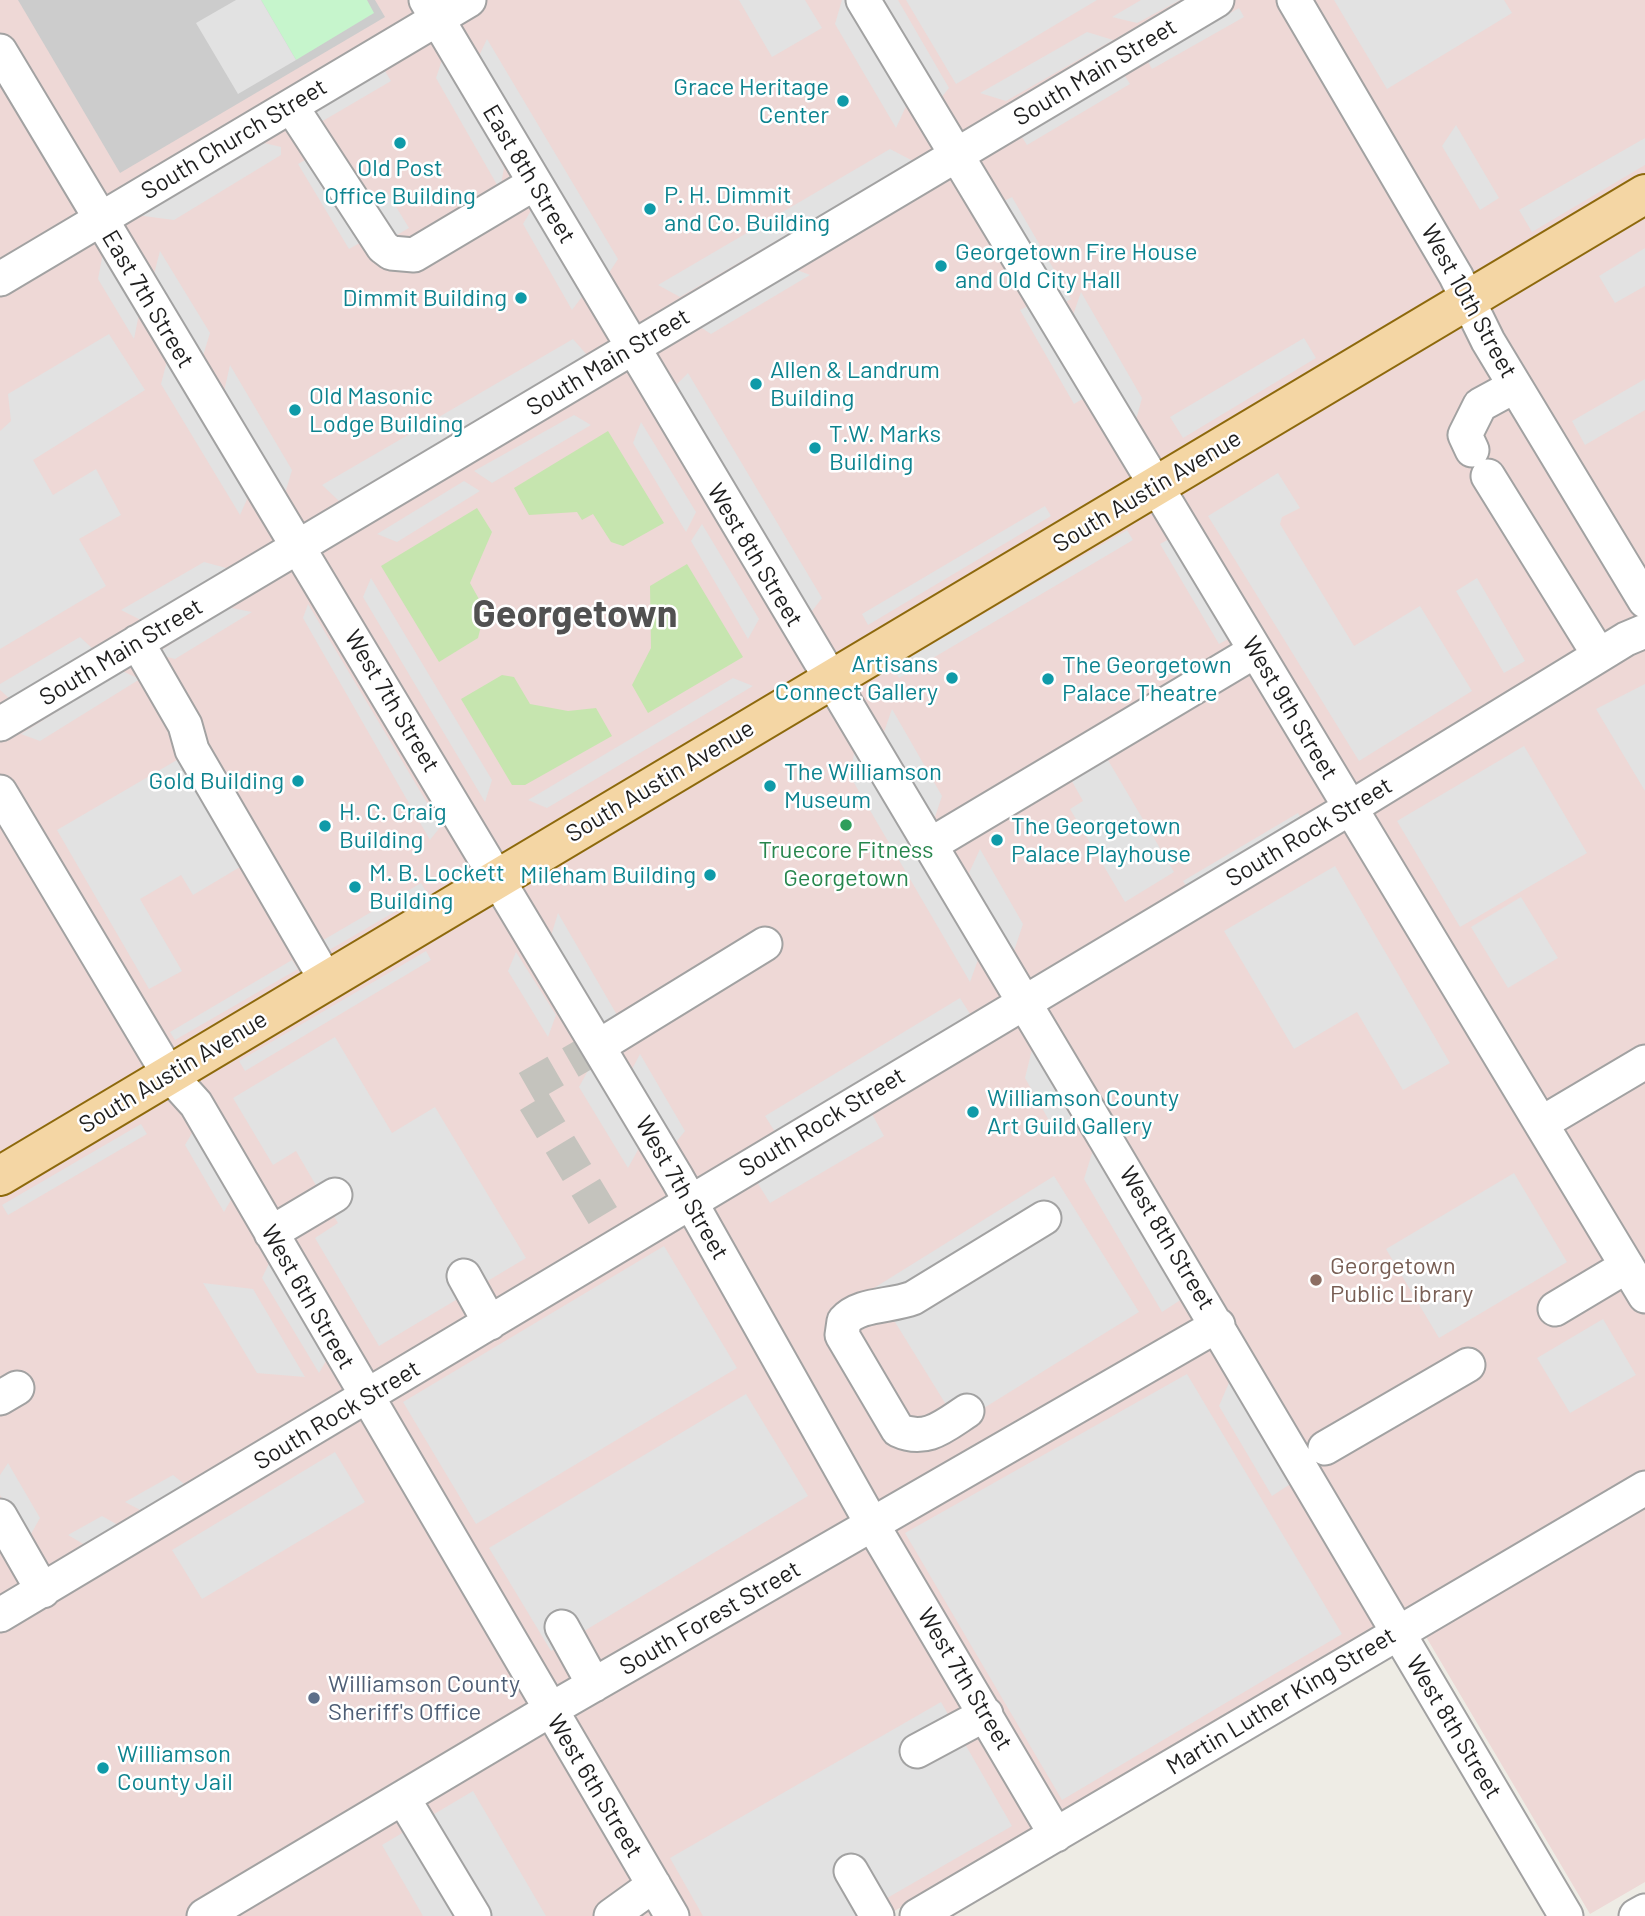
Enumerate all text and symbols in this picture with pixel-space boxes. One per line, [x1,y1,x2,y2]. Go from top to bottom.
street label: South Main Street [1008,12,1182,132]
street label: South Church Street [136,72,332,206]
place label: Grace Heritage Center [673,73,829,129]
marker: Grace Heritage Center [835,93,851,109]
street label: East 8th Street [476,100,582,248]
marker: Old Post Office Building [392,135,408,151]
place label: Old Post Office Building [324,154,476,210]
place label: P. H. Dimmit and Co. Building [664,181,830,237]
marker: P. H. Dimmit and Co. Building [642,201,658,217]
street label: West 10th Street [1415,219,1523,383]
street label: East 7th Street [96,225,200,373]
place label: Georgetown Fire House and Old City Hall [955,238,1197,294]
marker: Georgetown Fire House and Old City Hall [933,258,949,274]
place label: Dimmit Building [342,284,507,312]
marker: Dimmit Building [513,290,529,306]
street label: South Main Street [521,302,695,422]
place label: Allen & Landrum Building [770,356,940,412]
marker: Allen & Landrum Building [748,376,764,392]
place label: Old Masonic Lodge Building [309,382,463,438]
marker: Old Masonic Lodge Building [287,402,303,418]
place label: T.W. Marks Building [829,420,941,476]
street label: South Austin Avenue [1048,423,1246,559]
marker: T.W. Marks Building [807,440,823,456]
street label: West 8th Street [701,478,809,632]
district label: Georgetown [472,591,678,637]
street label: South Main Street [34,592,208,712]
street label: West 7th Street [338,625,446,777]
street label: West 9th Street [1236,631,1344,785]
place label: Artisans Connect Gallery [775,650,938,706]
place label: The Georgetown Palace Theatre [1062,651,1232,707]
marker: Artisans Connect Gallery [944,670,960,686]
marker: The Georgetown Palace Theatre [1040,671,1056,687]
street label: South Austin Avenue [561,713,759,849]
place label: The Williamson Museum [784,758,942,814]
place label: Gold Building [149,767,284,795]
street label: South Rock Street [1221,771,1397,893]
marker: Gold Building [290,773,306,789]
marker: The Williamson Museum [762,778,778,794]
place label: H. C. Craig Building [339,798,447,854]
place label: The Georgetown Palace Playhouse [1011,812,1191,868]
marker: Truecore Fitness Georgetown [838,817,854,833]
marker: H. C. Craig Building [317,818,333,834]
marker: The Georgetown Palace Playhouse [989,832,1005,848]
place label: Truecore Fitness Georgetown [758,836,934,892]
place label: M. B. Lockett Building [369,859,505,915]
place label: Mileham Building [520,861,696,889]
marker: Mileham Building [702,867,718,883]
marker: M. B. Lockett Building [347,879,363,895]
street label: South Austin Avenue [74,1004,272,1140]
street label: South Rock Street [734,1061,910,1183]
place label: Williamson County Art Guild Gallery [987,1084,1179,1140]
marker: Williamson County Art Guild Gallery [965,1104,981,1120]
street label: West 7th Street [629,1111,735,1265]
street label: West 8th Street [1113,1161,1221,1315]
street label: West 6th Street [255,1220,361,1374]
place label: Georgetown Public Library [1330,1252,1473,1308]
marker: Georgetown Public Library [1308,1272,1324,1288]
street label: South Rock Street [249,1354,425,1476]
street label: South Forest Street [614,1555,806,1681]
street label: West 7th Street [911,1603,1019,1755]
street label: Martin Luther King Street [1161,1621,1401,1781]
street label: West 8th Street [1400,1650,1508,1804]
place label: Williamson County Sheriff's Office [328,1670,520,1726]
marker: Williamson County Sheriff's Office [306,1690,322,1706]
street label: West 6th Street [541,1709,649,1863]
place label: Williamson County Jail [117,1740,233,1796]
marker: Williamson County Jail [95,1760,111,1776]

